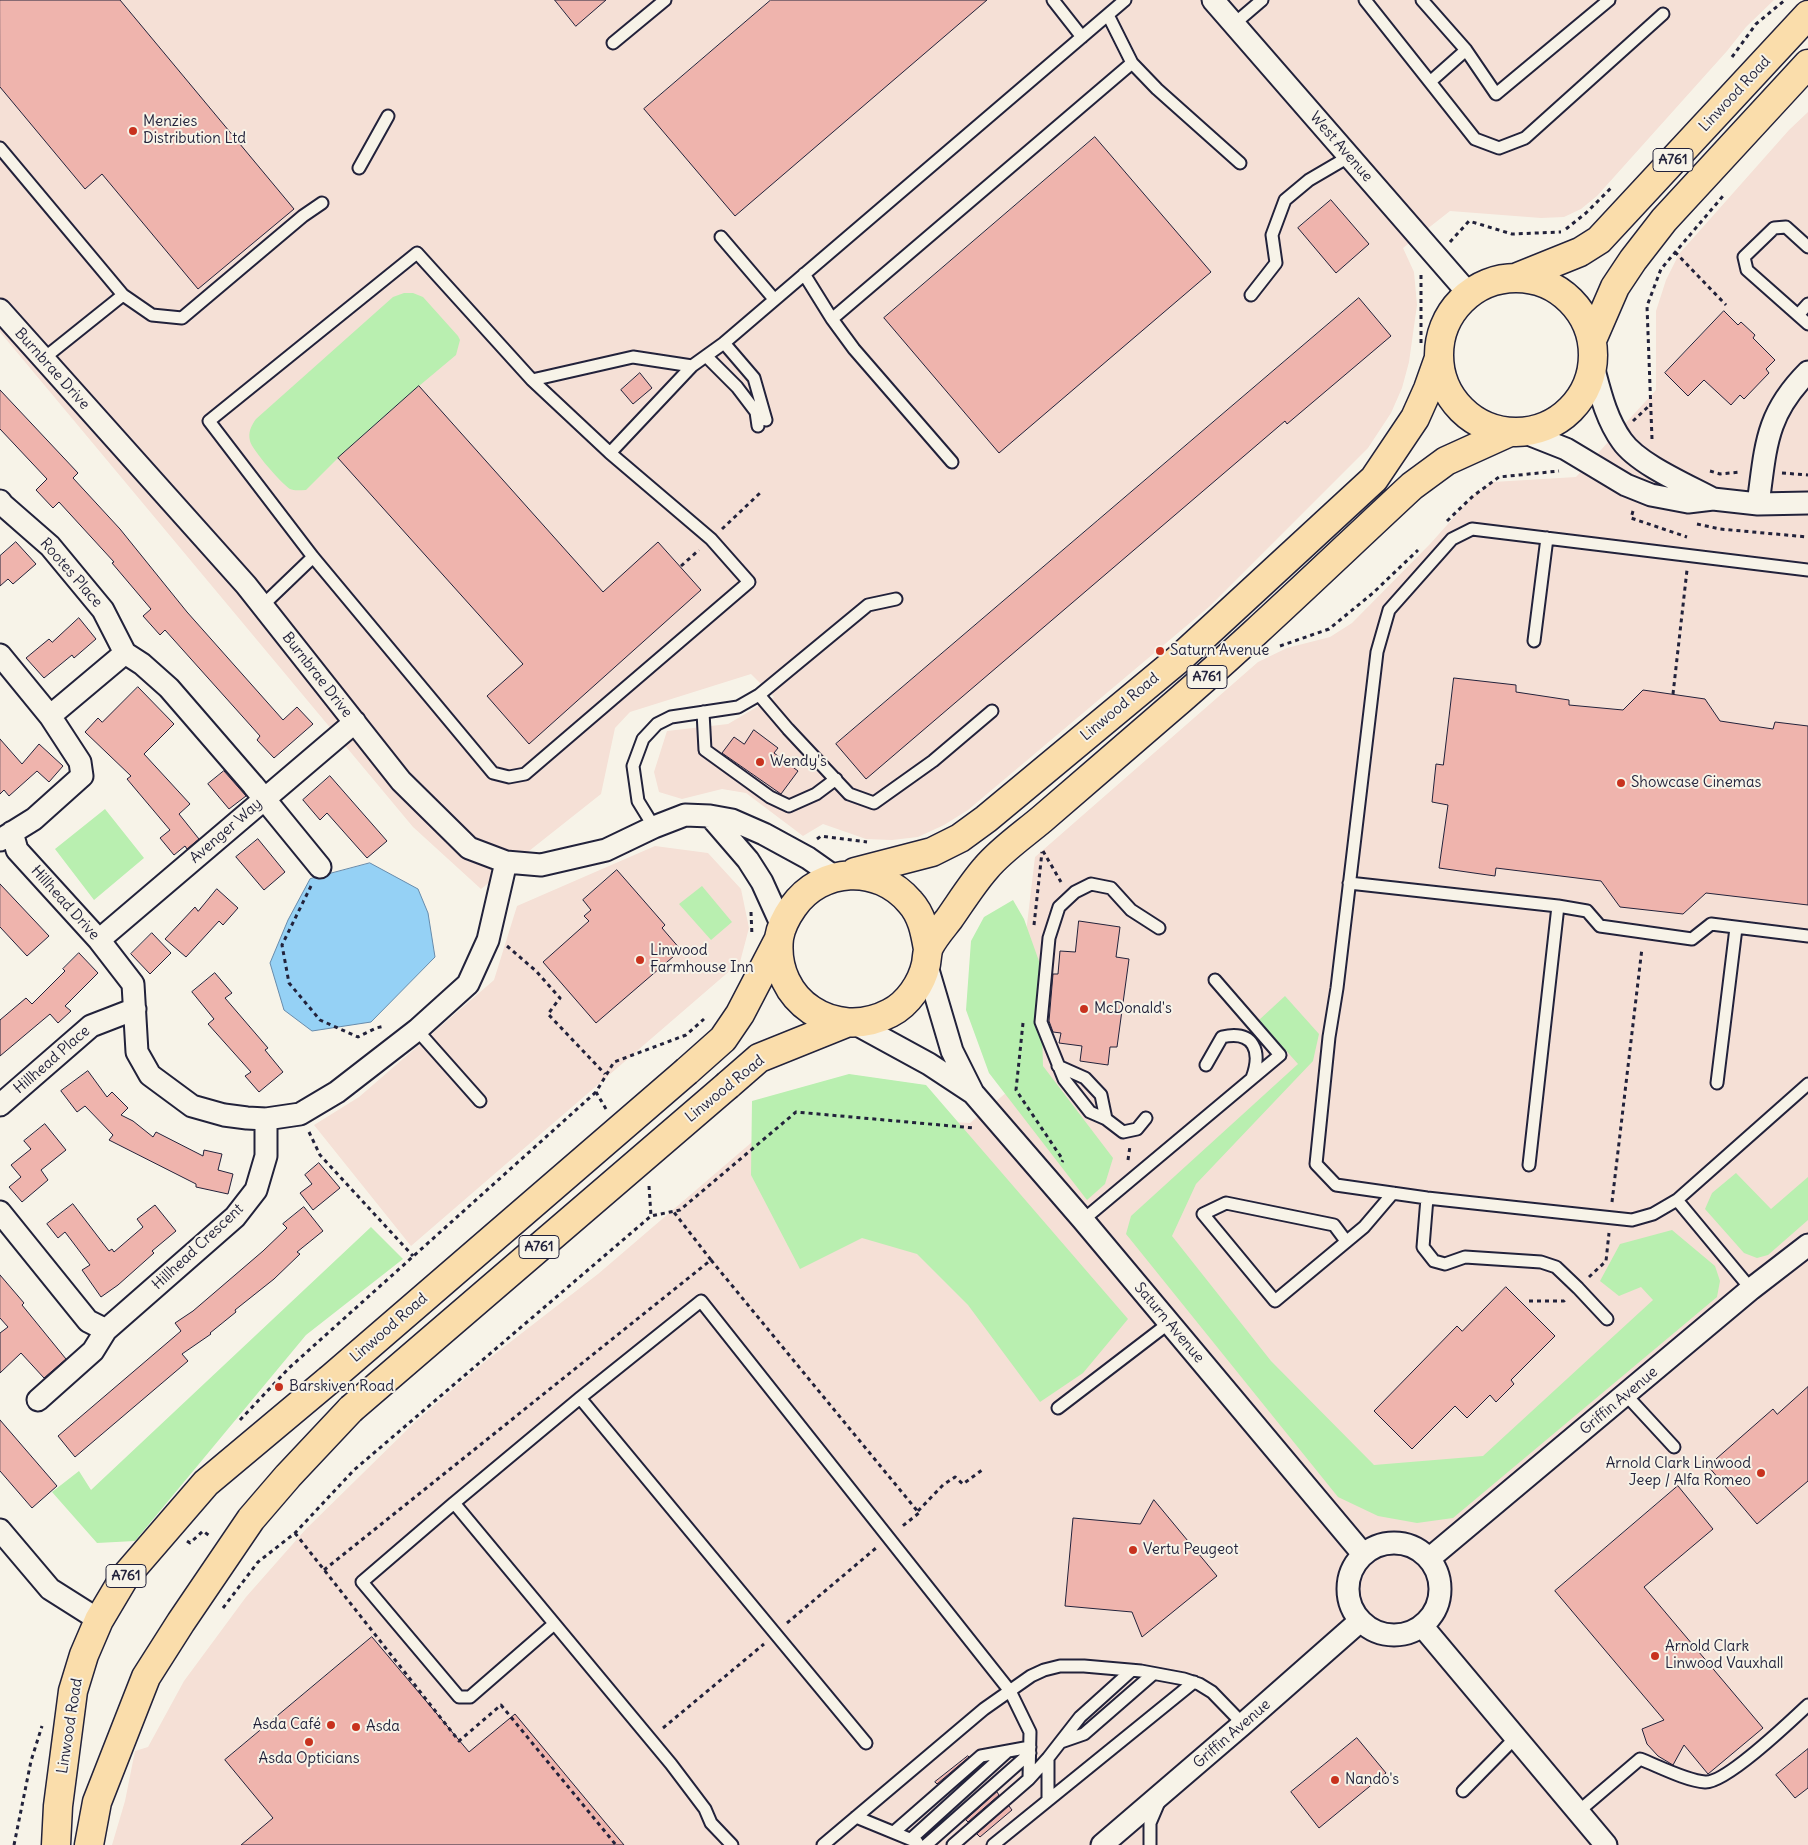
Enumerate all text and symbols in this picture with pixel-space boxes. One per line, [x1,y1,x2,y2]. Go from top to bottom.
street label: Linwood Road [1696,53,1774,135]
street label: West Avenue [1306,108,1376,186]
place label: Menzies Distribution Ltd [143,113,246,148]
marker: Menzies Distribution Ltd [127,125,139,137]
road number: A761 [1653,148,1693,172]
street label: Burnbrae Drive [11,325,93,413]
street label: Rootes Place [36,535,106,611]
street label: Burnbrae Drive [278,629,356,721]
place label: Saturn Avenue [1170,642,1269,660]
marker: Saturn Avenue [1154,645,1166,657]
road number: A761 [1187,666,1227,689]
street label: Linwood Road [1077,669,1163,745]
place label: Wendy's [770,753,827,771]
marker: Wendy's [754,756,766,768]
place label: Showcase Cinemas [1631,774,1761,792]
marker: Showcase Cinemas [1615,777,1627,789]
street label: Avenger Way [186,795,266,867]
street label: Hillhead Drive [27,862,103,944]
place label: Linwood Farmhouse Inn [650,942,754,977]
marker: Linwood Farmhouse Inn [634,954,646,966]
place label: McDonald's [1094,1000,1172,1018]
marker: McDonald's [1078,1003,1090,1015]
street label: Hillhead Place [10,1022,94,1098]
street label: Linwood Road [682,1052,768,1126]
street label: Hillhead Crescent [149,1200,247,1294]
road number: A761 [519,1236,559,1258]
street label: Saturn Avenue [1130,1279,1208,1367]
street label: Linwood Road [347,1290,431,1366]
street label: Griffin Avenue [1576,1363,1662,1439]
place label: Barskiven Road [289,1378,394,1396]
marker: Barskiven Road [273,1381,285,1393]
place label: Arnold Clark Linwood Jeep / Alfa Romeo [1606,1455,1751,1490]
marker: Arnold Clark Linwood Jeep / Alfa Romeo [1755,1467,1767,1479]
place label: Vertu Peugeot [1143,1541,1238,1559]
marker: Vertu Peugeot [1127,1544,1139,1556]
road number: A761 [106,1564,146,1588]
place label: Arnold Clark Linwood Vauxhall [1665,1638,1783,1673]
marker: Arnold Clark Linwood Vauxhall [1649,1650,1661,1662]
street label: Linwood Road [54,1677,86,1775]
street label: Griffin Avenue [1190,1696,1274,1772]
place label: Asda Café [253,1716,321,1734]
place label: Asda [366,1718,400,1736]
marker: Asda Café [325,1719,337,1731]
marker: Asda [350,1721,362,1733]
marker: Asda Opticians [303,1736,315,1748]
place label: Asda Opticians [259,1750,359,1768]
place label: Nando's [1345,1771,1399,1789]
marker: Nando's [1329,1774,1341,1786]

